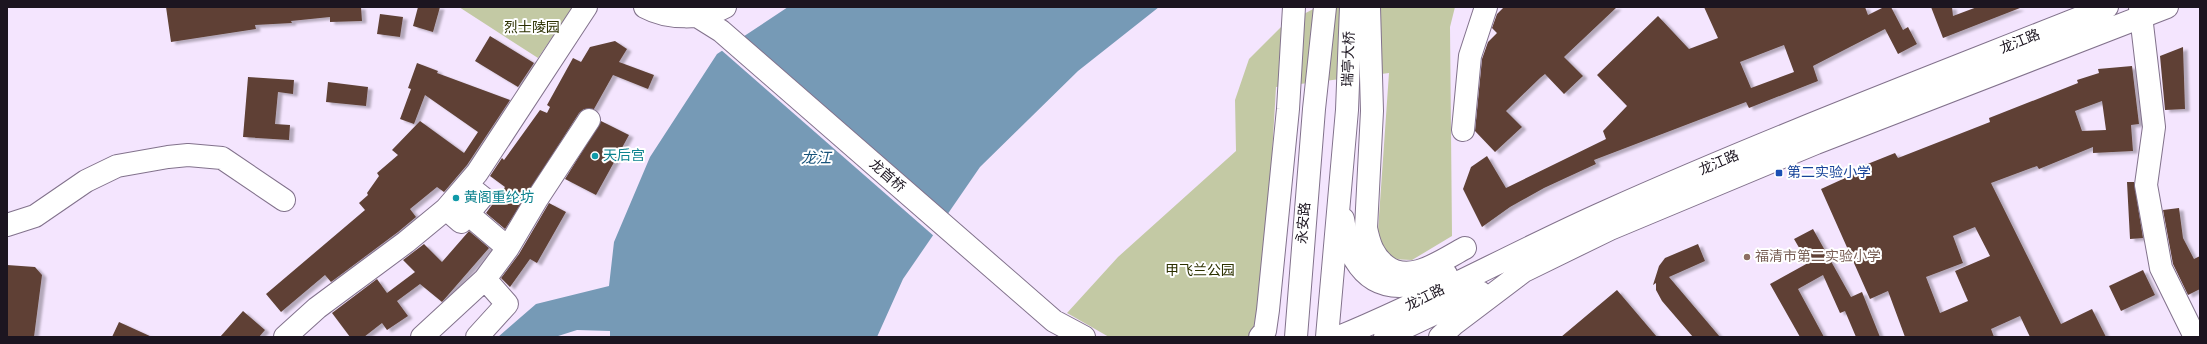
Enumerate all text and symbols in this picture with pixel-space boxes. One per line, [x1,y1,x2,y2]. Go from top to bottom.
park label: 烈士陵园 [504,20,560,35]
street label: 龙江路 [1997,26,2042,56]
street label: 瑞亭大桥 [1340,31,1357,87]
street label: 龙江路 [1696,147,1741,178]
place label: 天后宫 [603,148,645,163]
water label: 龙江 [801,150,833,166]
marker: 天后宫 [590,151,600,161]
street label: 龙首桥 [867,155,909,195]
place label: 第二实验小学 [1787,164,1871,180]
marker: 第二实验小学 [1774,168,1784,178]
place label: 黄阁重纶坊 [464,189,534,205]
marker: 黄阁重纶坊 [451,193,461,203]
street label: 永安路 [1294,201,1313,245]
place label: 福清市第二实验小学 [1755,248,1881,264]
marker: 福清市第二实验小学 [1742,252,1752,262]
park label: 甲飞兰公园 [1165,263,1235,278]
street label: 龙江路 [1402,281,1447,313]

